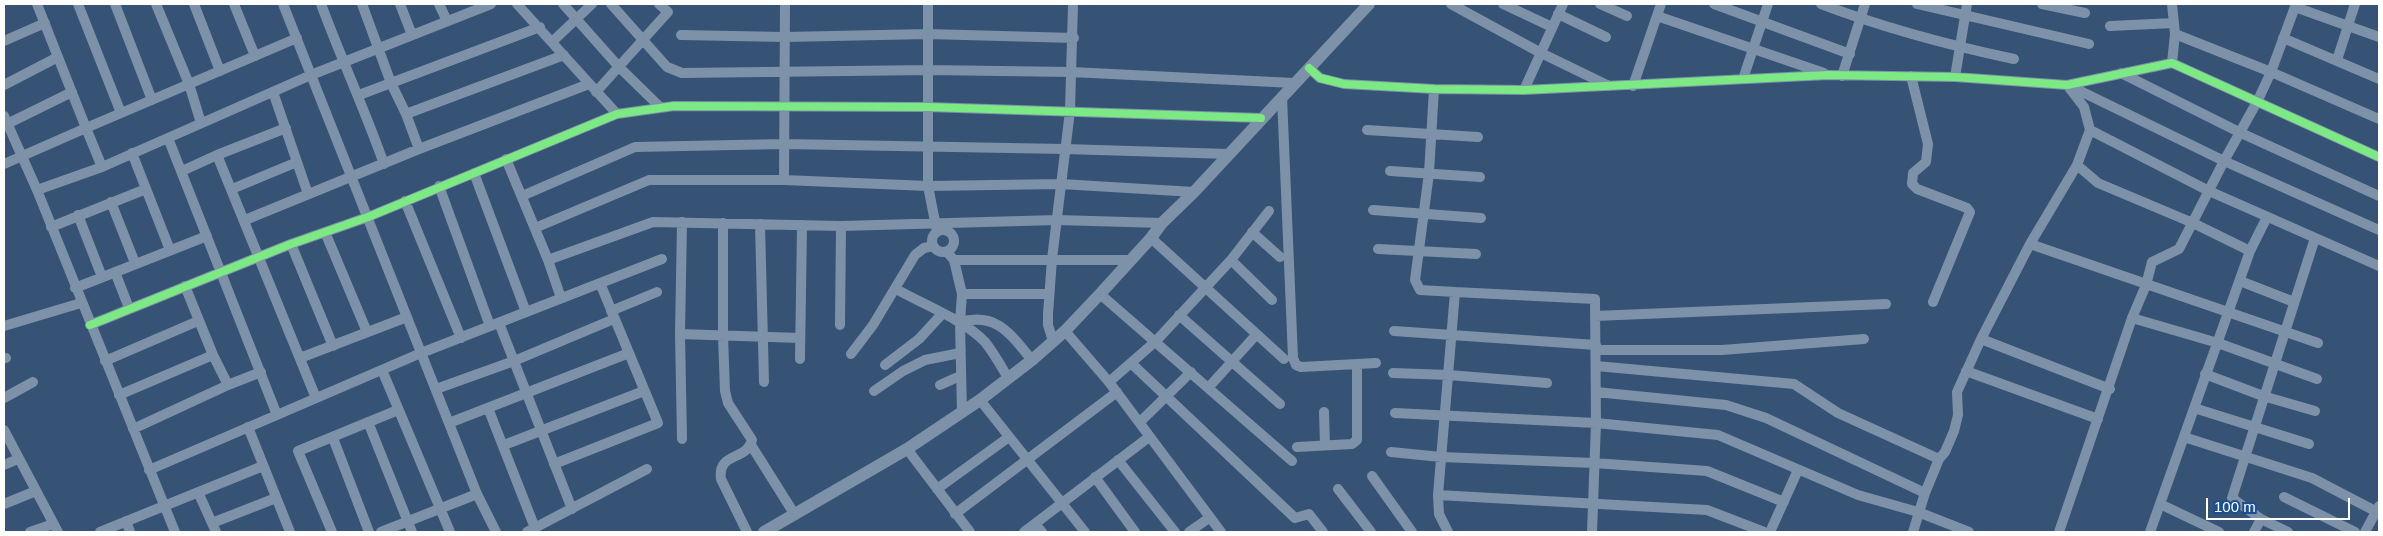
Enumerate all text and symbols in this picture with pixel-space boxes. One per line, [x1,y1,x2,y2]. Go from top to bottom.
scale bar [2208,488,2352,520]
text: 100 m [2214,498,2256,515]

